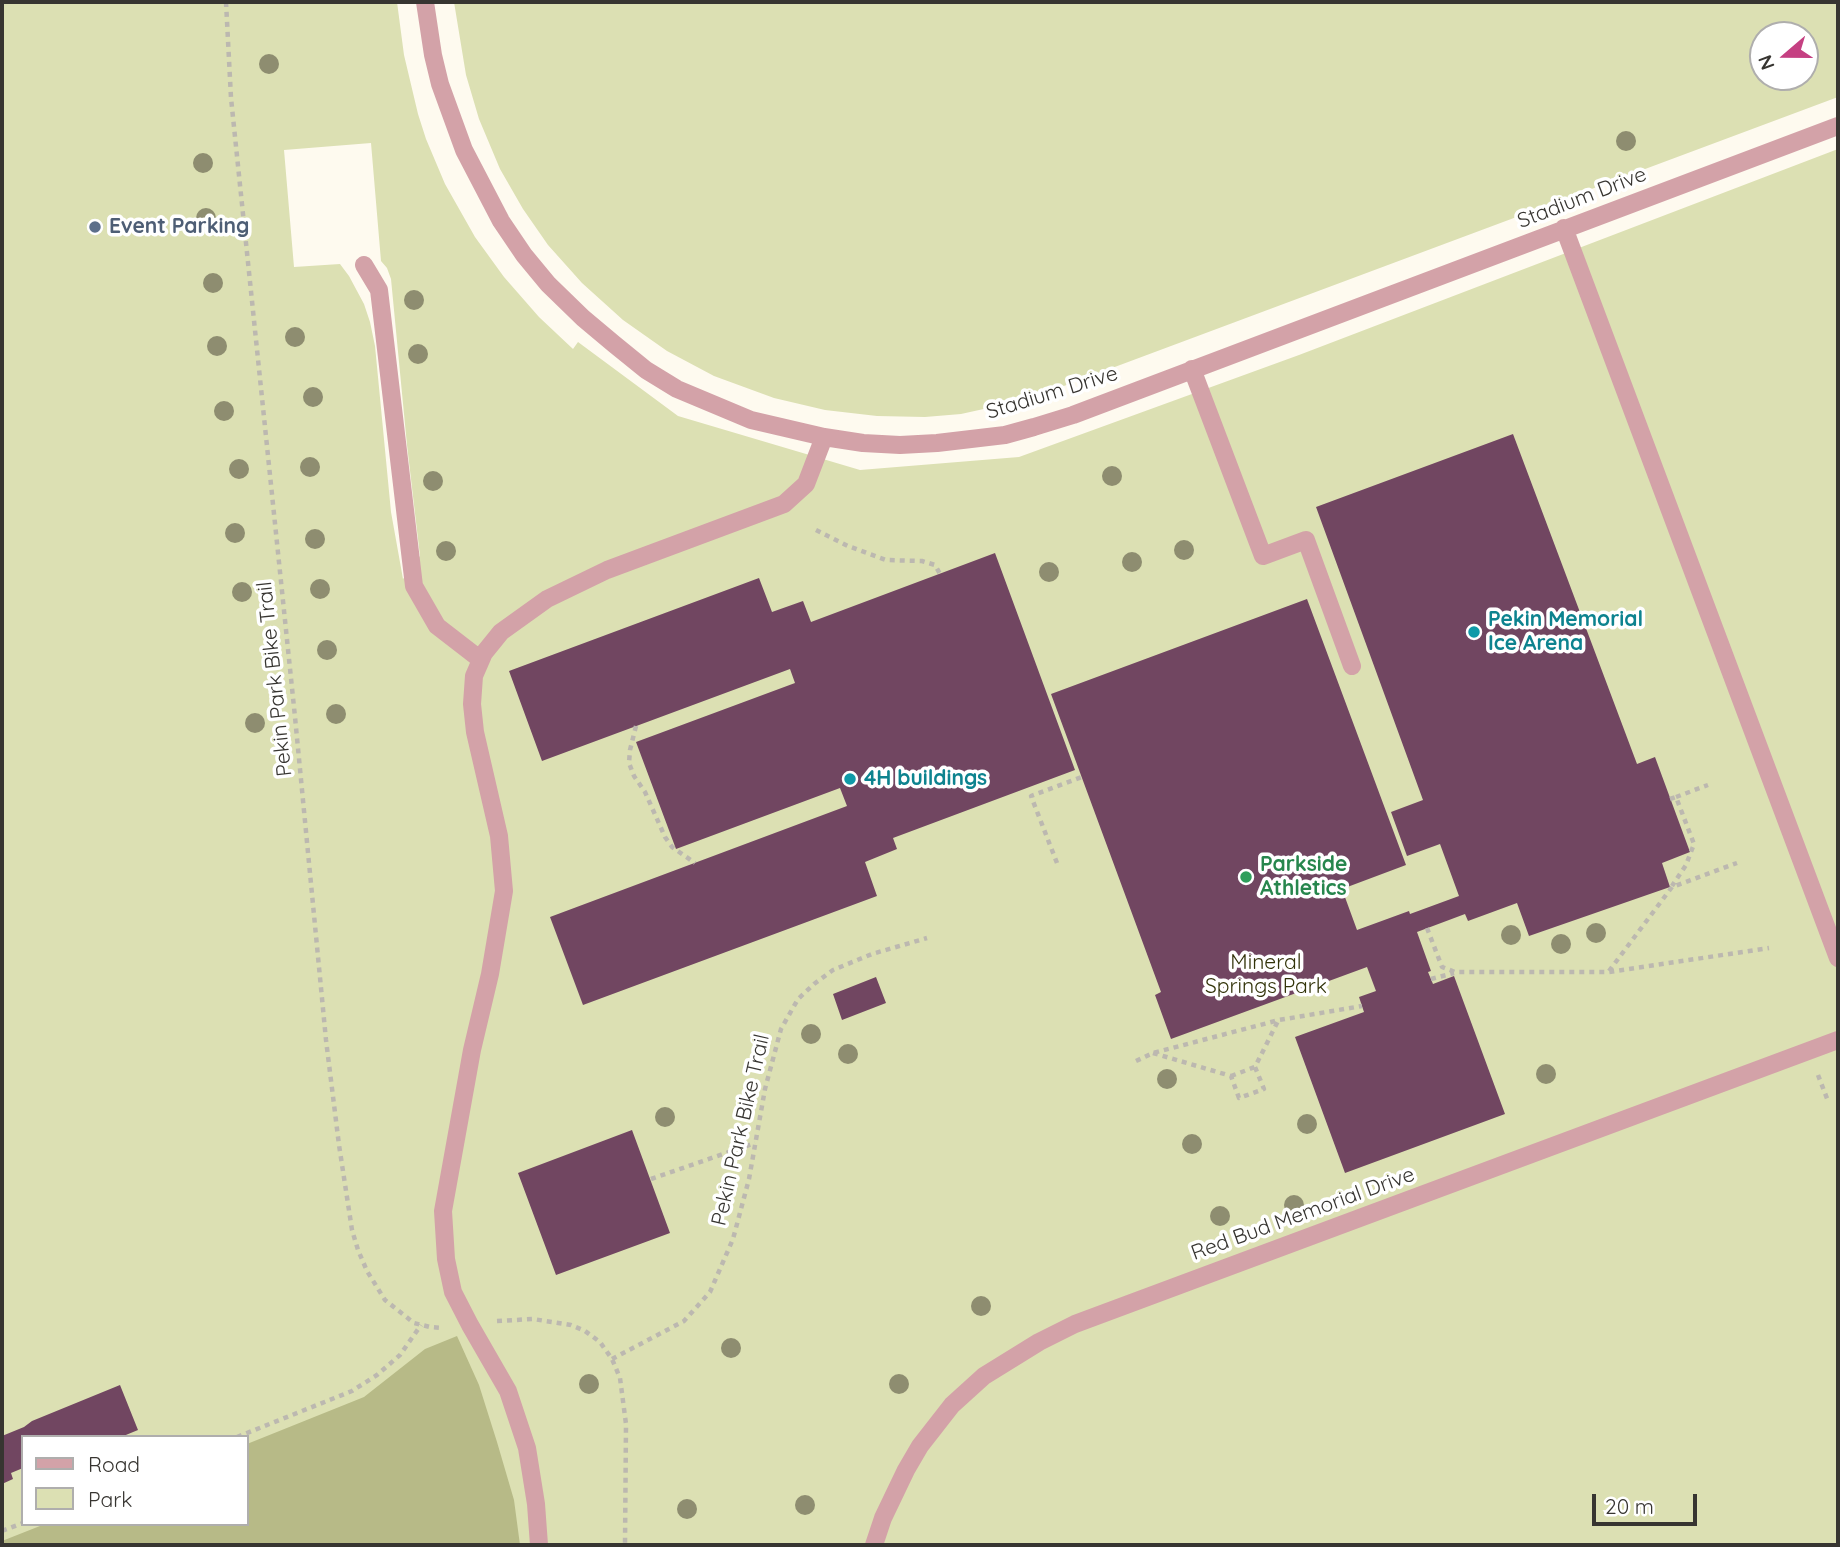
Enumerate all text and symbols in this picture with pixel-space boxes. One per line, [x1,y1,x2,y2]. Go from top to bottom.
north arrow [1749,21,1819,91]
text: N [1752,52,1780,73]
street label: Stadium Drive [1514,162,1650,234]
place label: Event Parking [109,214,249,240]
marker: Event Parking [87,219,103,235]
street label: Stadium Drive [983,361,1121,425]
street label: Pekin Park Bike Trail [252,580,298,778]
place label: Pekin Memorial Ice Arena [1488,607,1643,657]
marker: Pekin Memorial Ice Arena [1466,624,1482,640]
place label: 4H buildings [864,766,987,792]
marker: 4H buildings [842,771,858,787]
place label: Parkside Athletics [1260,852,1347,902]
marker: Parkside Athletics [1238,869,1254,885]
park label: Mineral Springs Park [1205,950,1327,1000]
street label: Pekin Park Bike Trail [707,1032,775,1228]
street label: Red Bud Memorial Drive [1188,1162,1418,1266]
legend [21,1435,248,1526]
text: Road [88,1451,140,1477]
scale bar [1595,1480,1700,1524]
text: Park [88,1486,132,1512]
text: 20 m [1605,1493,1654,1519]

